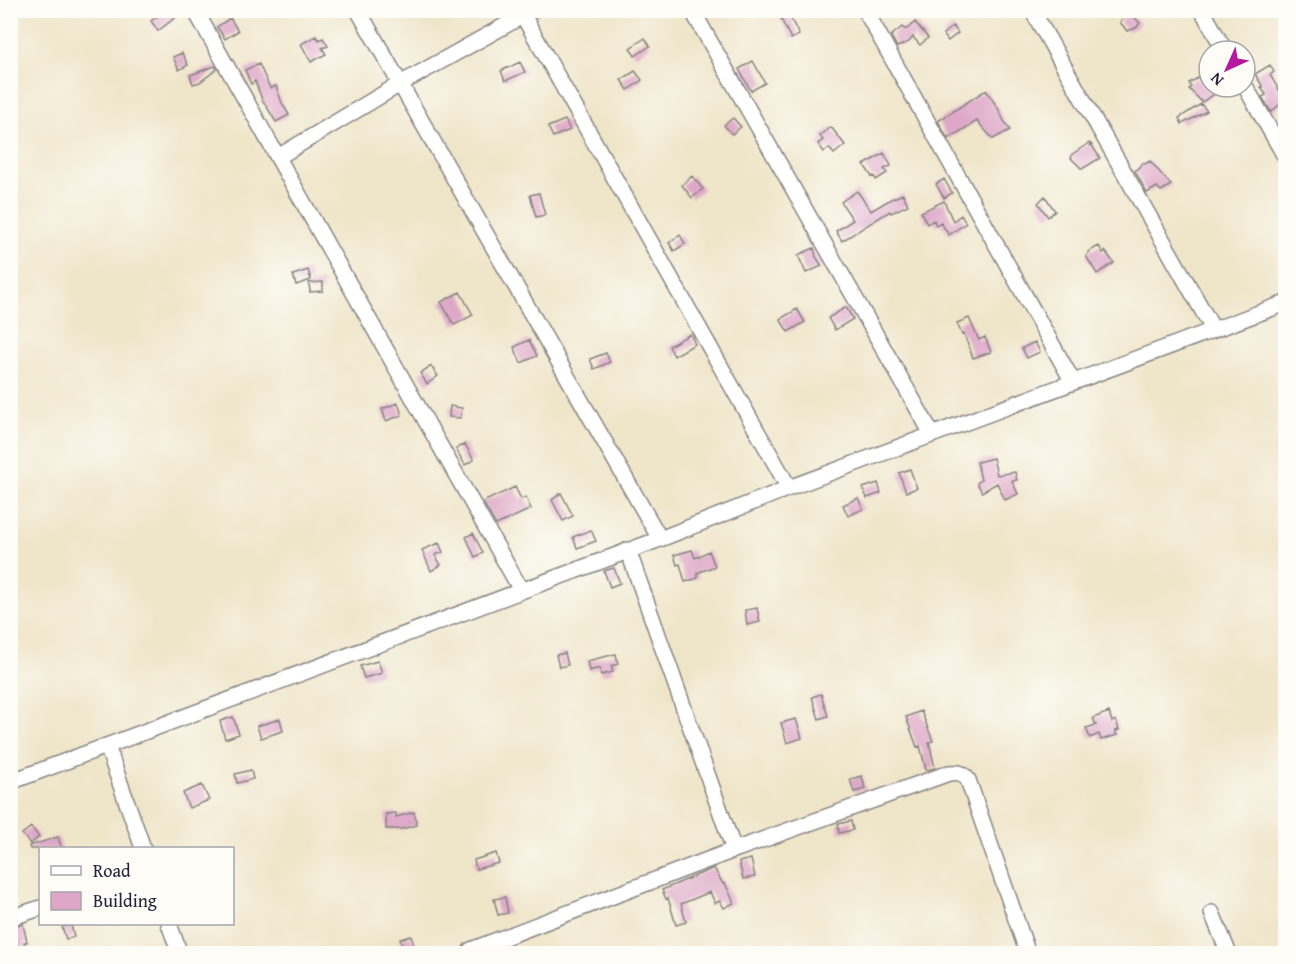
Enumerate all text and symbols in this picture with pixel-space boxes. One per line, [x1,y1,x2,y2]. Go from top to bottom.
north arrow [1197,39,1257,99]
text: N [1204,67,1229,92]
legend [39,847,234,925]
text: Road [93,857,131,884]
text: Building [93,887,157,914]

